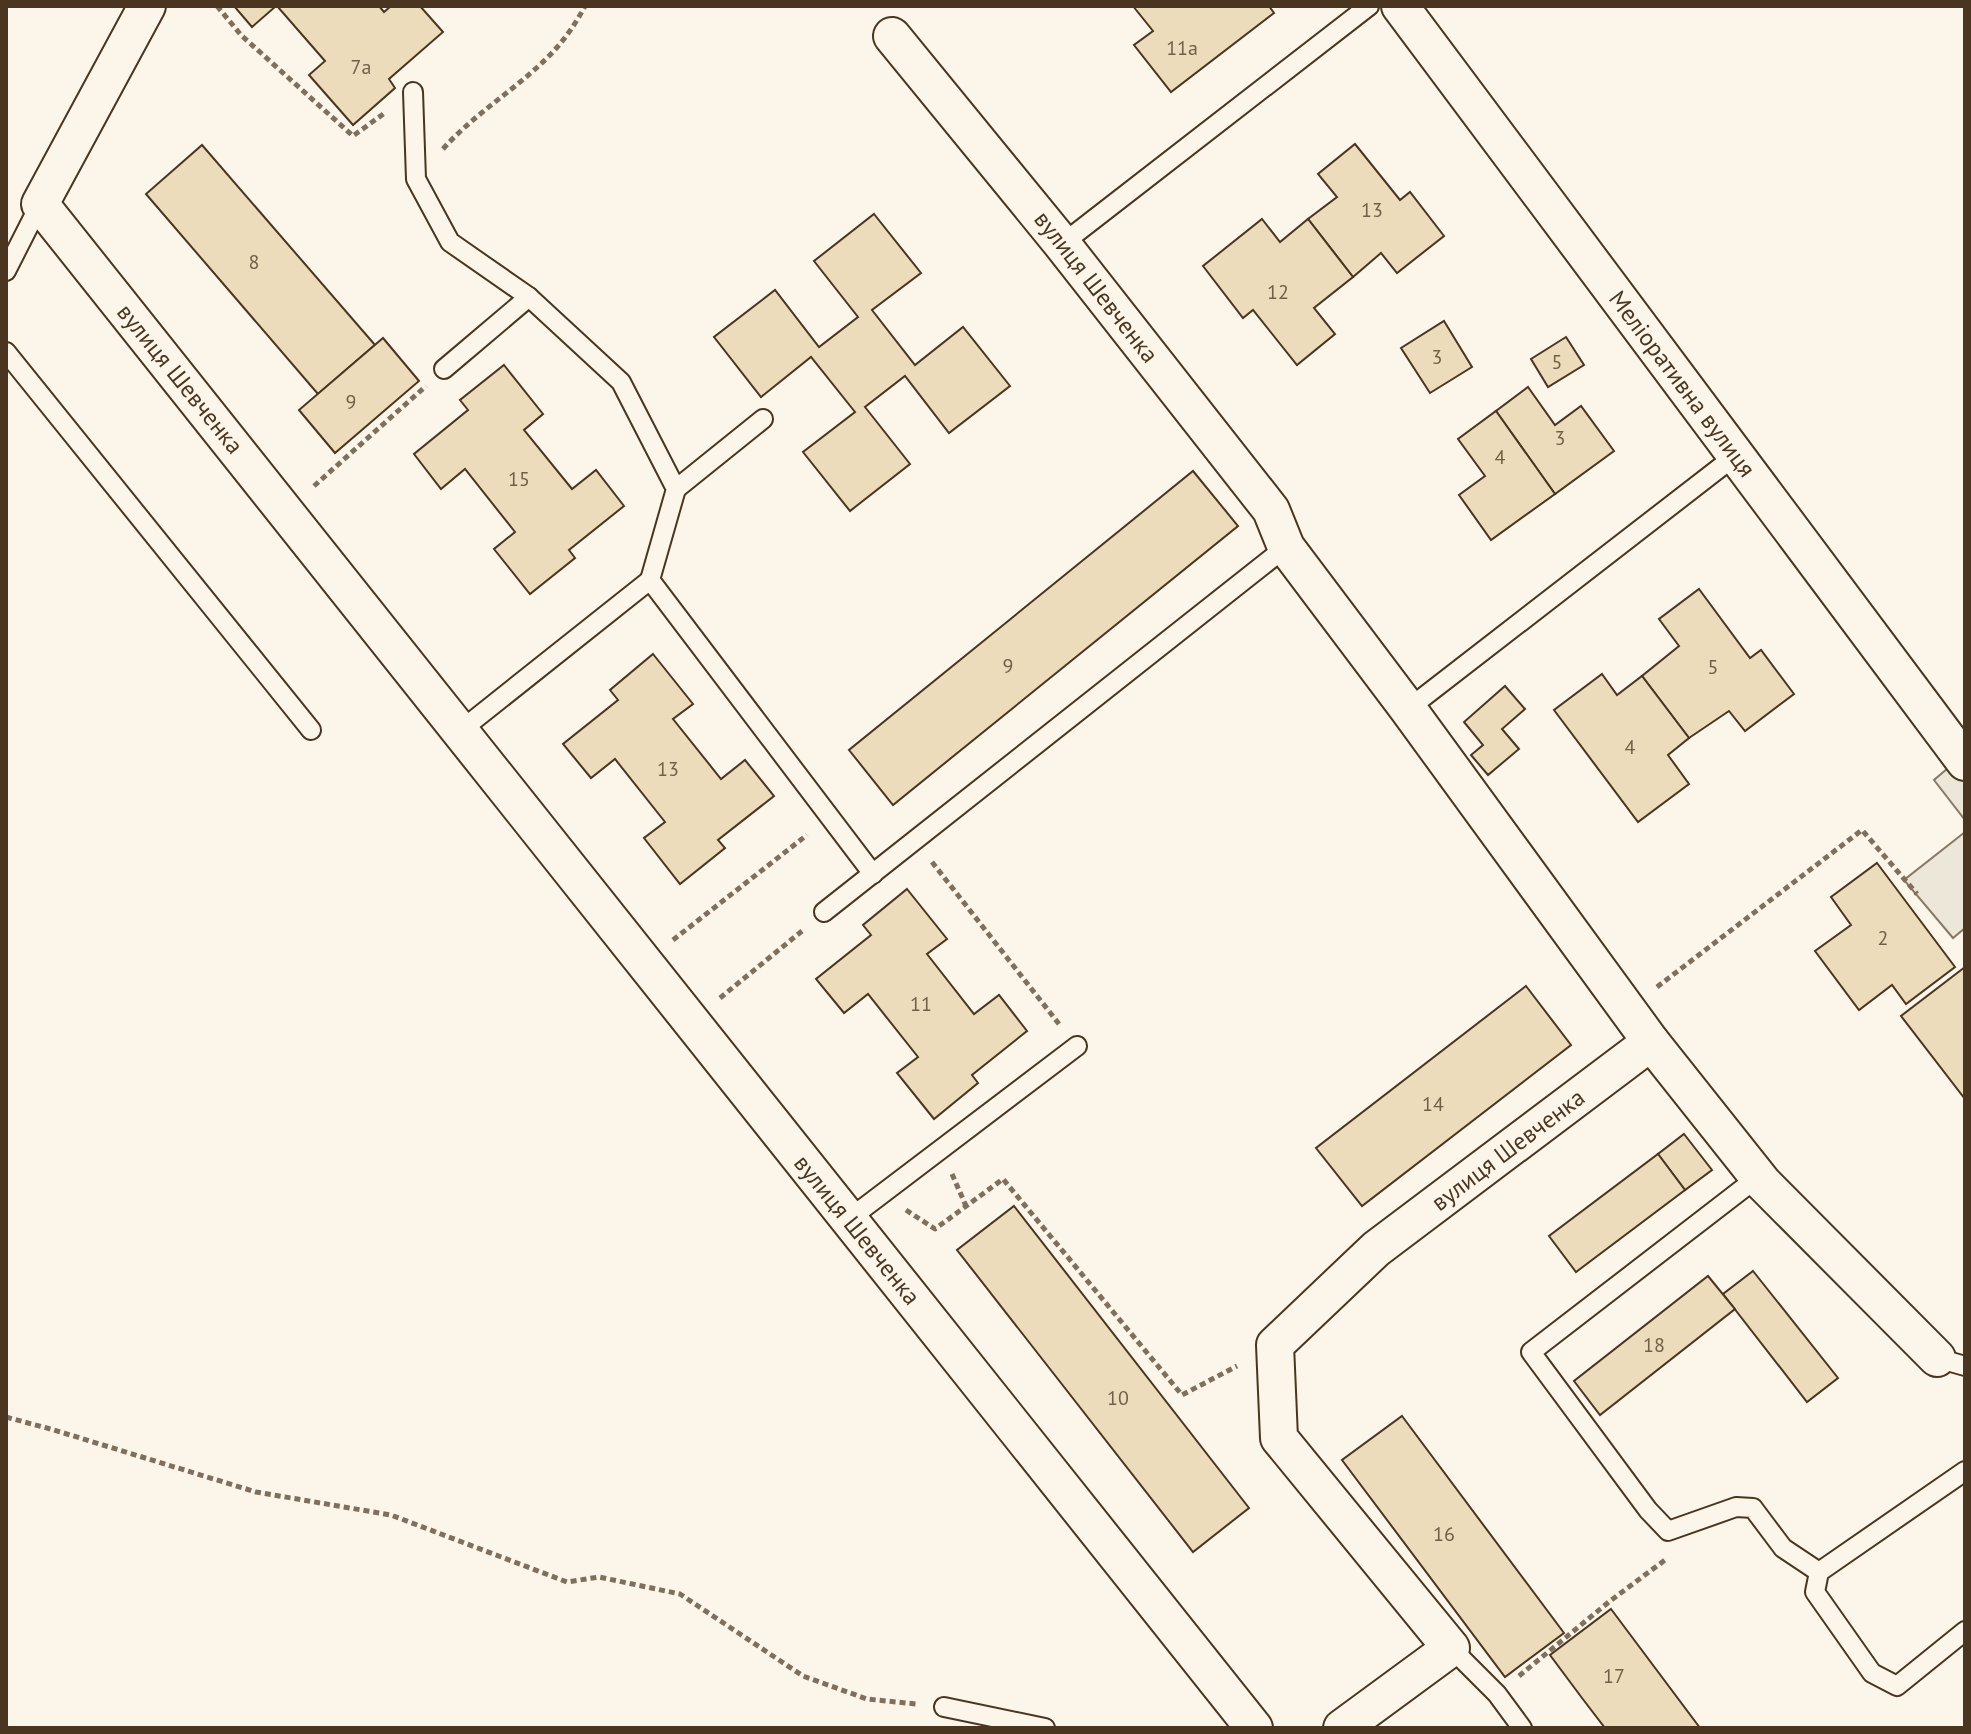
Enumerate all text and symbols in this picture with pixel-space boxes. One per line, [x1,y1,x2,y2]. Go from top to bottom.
house number: 11а [1166,35,1198,61]
house number: 7а [351,54,371,80]
house number: 13 [1361,197,1383,223]
street label: вулиця Шевченка [1027,204,1165,369]
house number: 8 [249,249,259,275]
house number: 12 [1267,279,1289,305]
street label: Меліоративна вулиця [1602,284,1763,483]
street label: вулиця Шевченка [110,297,250,460]
house number: 3 [1432,344,1442,370]
house number: 5 [1552,349,1562,375]
house number: 9 [346,389,356,415]
house number: 3 [1555,425,1565,451]
house number: 4 [1495,444,1506,470]
house number: 15 [508,466,530,492]
house number: 9 [1003,653,1013,679]
house number: 5 [1708,654,1718,680]
house number: 4 [1625,734,1636,760]
house number: 13 [657,756,679,782]
house number: 2 [1878,925,1888,951]
house number: 11 [910,991,932,1017]
street label: вулиця Шевченка [1425,1082,1591,1217]
house number: 14 [1422,1091,1444,1117]
street label: вулиця Шевченка [787,1148,927,1311]
house number: 18 [1643,1332,1665,1358]
house number: 10 [1107,1385,1129,1411]
house number: 16 [1433,1521,1455,1547]
house number: 17 [1603,1663,1625,1689]

